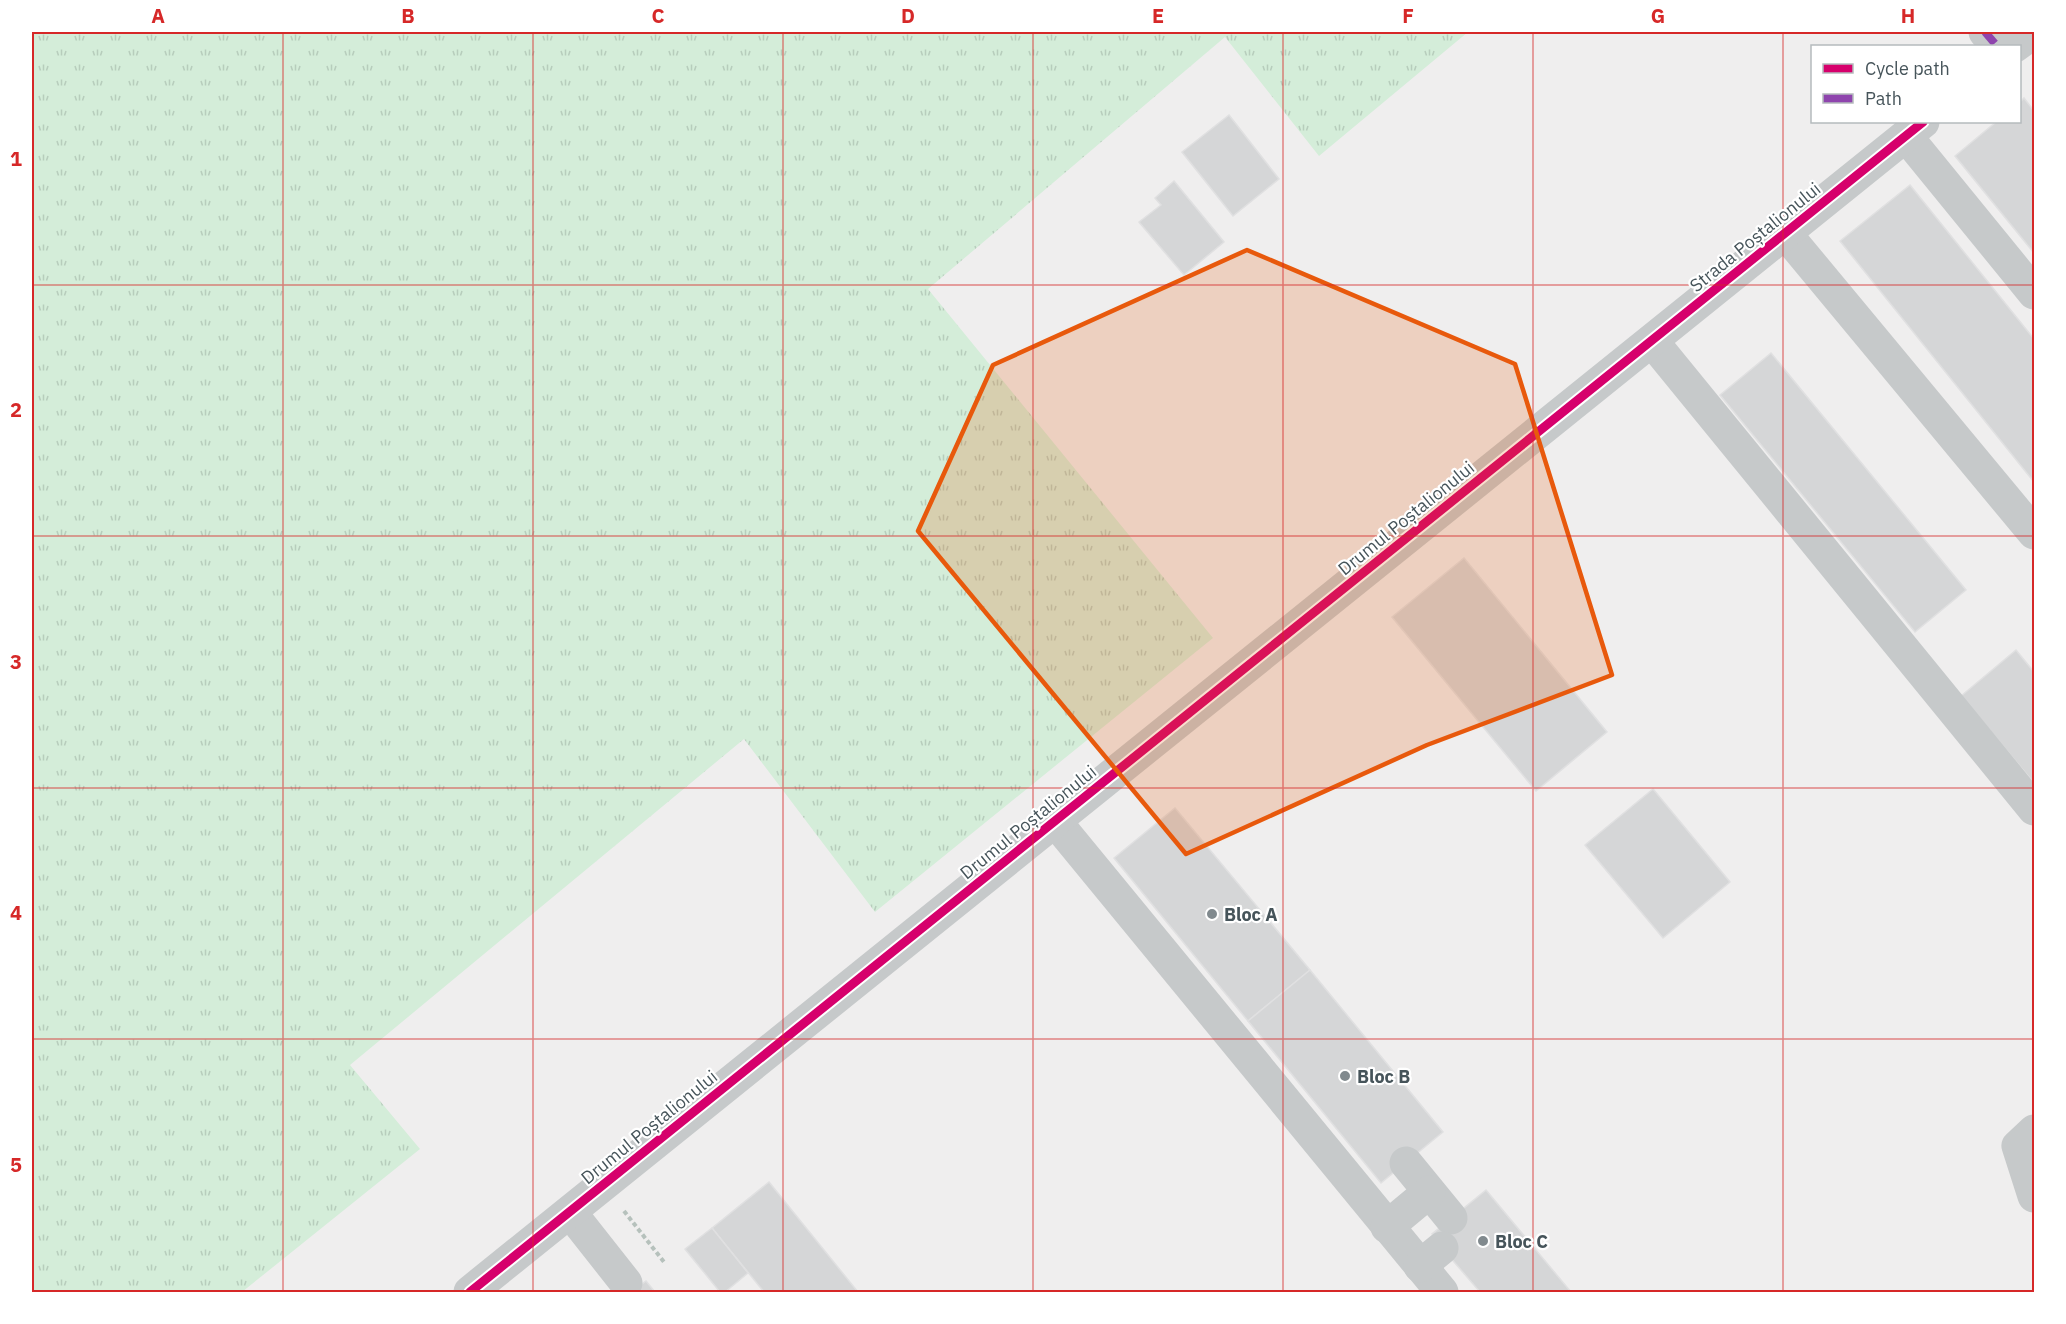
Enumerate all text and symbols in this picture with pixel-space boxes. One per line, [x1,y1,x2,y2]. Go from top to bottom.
text: A [151,2,165,29]
text: B [401,2,415,29]
text: C [651,2,665,29]
text: D [901,2,915,29]
text: E [1152,2,1164,29]
text: F [1402,2,1414,29]
text: G [1651,2,1665,29]
text: H [1901,2,1915,29]
legend [1811,45,2021,123]
text: Cycle path [1865,57,1950,80]
text: Path [1865,87,1902,110]
text: 1 [10,145,22,172]
street label: Strada Poștalionului [1685,177,1825,297]
text: 2 [10,396,22,423]
street label: Drumul Poștalionului [1333,456,1479,580]
text: 3 [10,648,22,675]
street label: Drumul Poștalionului [955,760,1101,884]
text: 4 [10,899,22,926]
place label: Bloc A [1224,903,1278,926]
marker: Bloc A [1205,907,1219,921]
street label: Drumul Poștalionului [576,1065,722,1189]
place label: Bloc B [1357,1065,1410,1088]
marker: Bloc B [1338,1069,1352,1083]
text: 5 [10,1151,22,1178]
place label: Bloc C [1495,1230,1548,1253]
marker: Bloc C [1476,1234,1490,1248]

